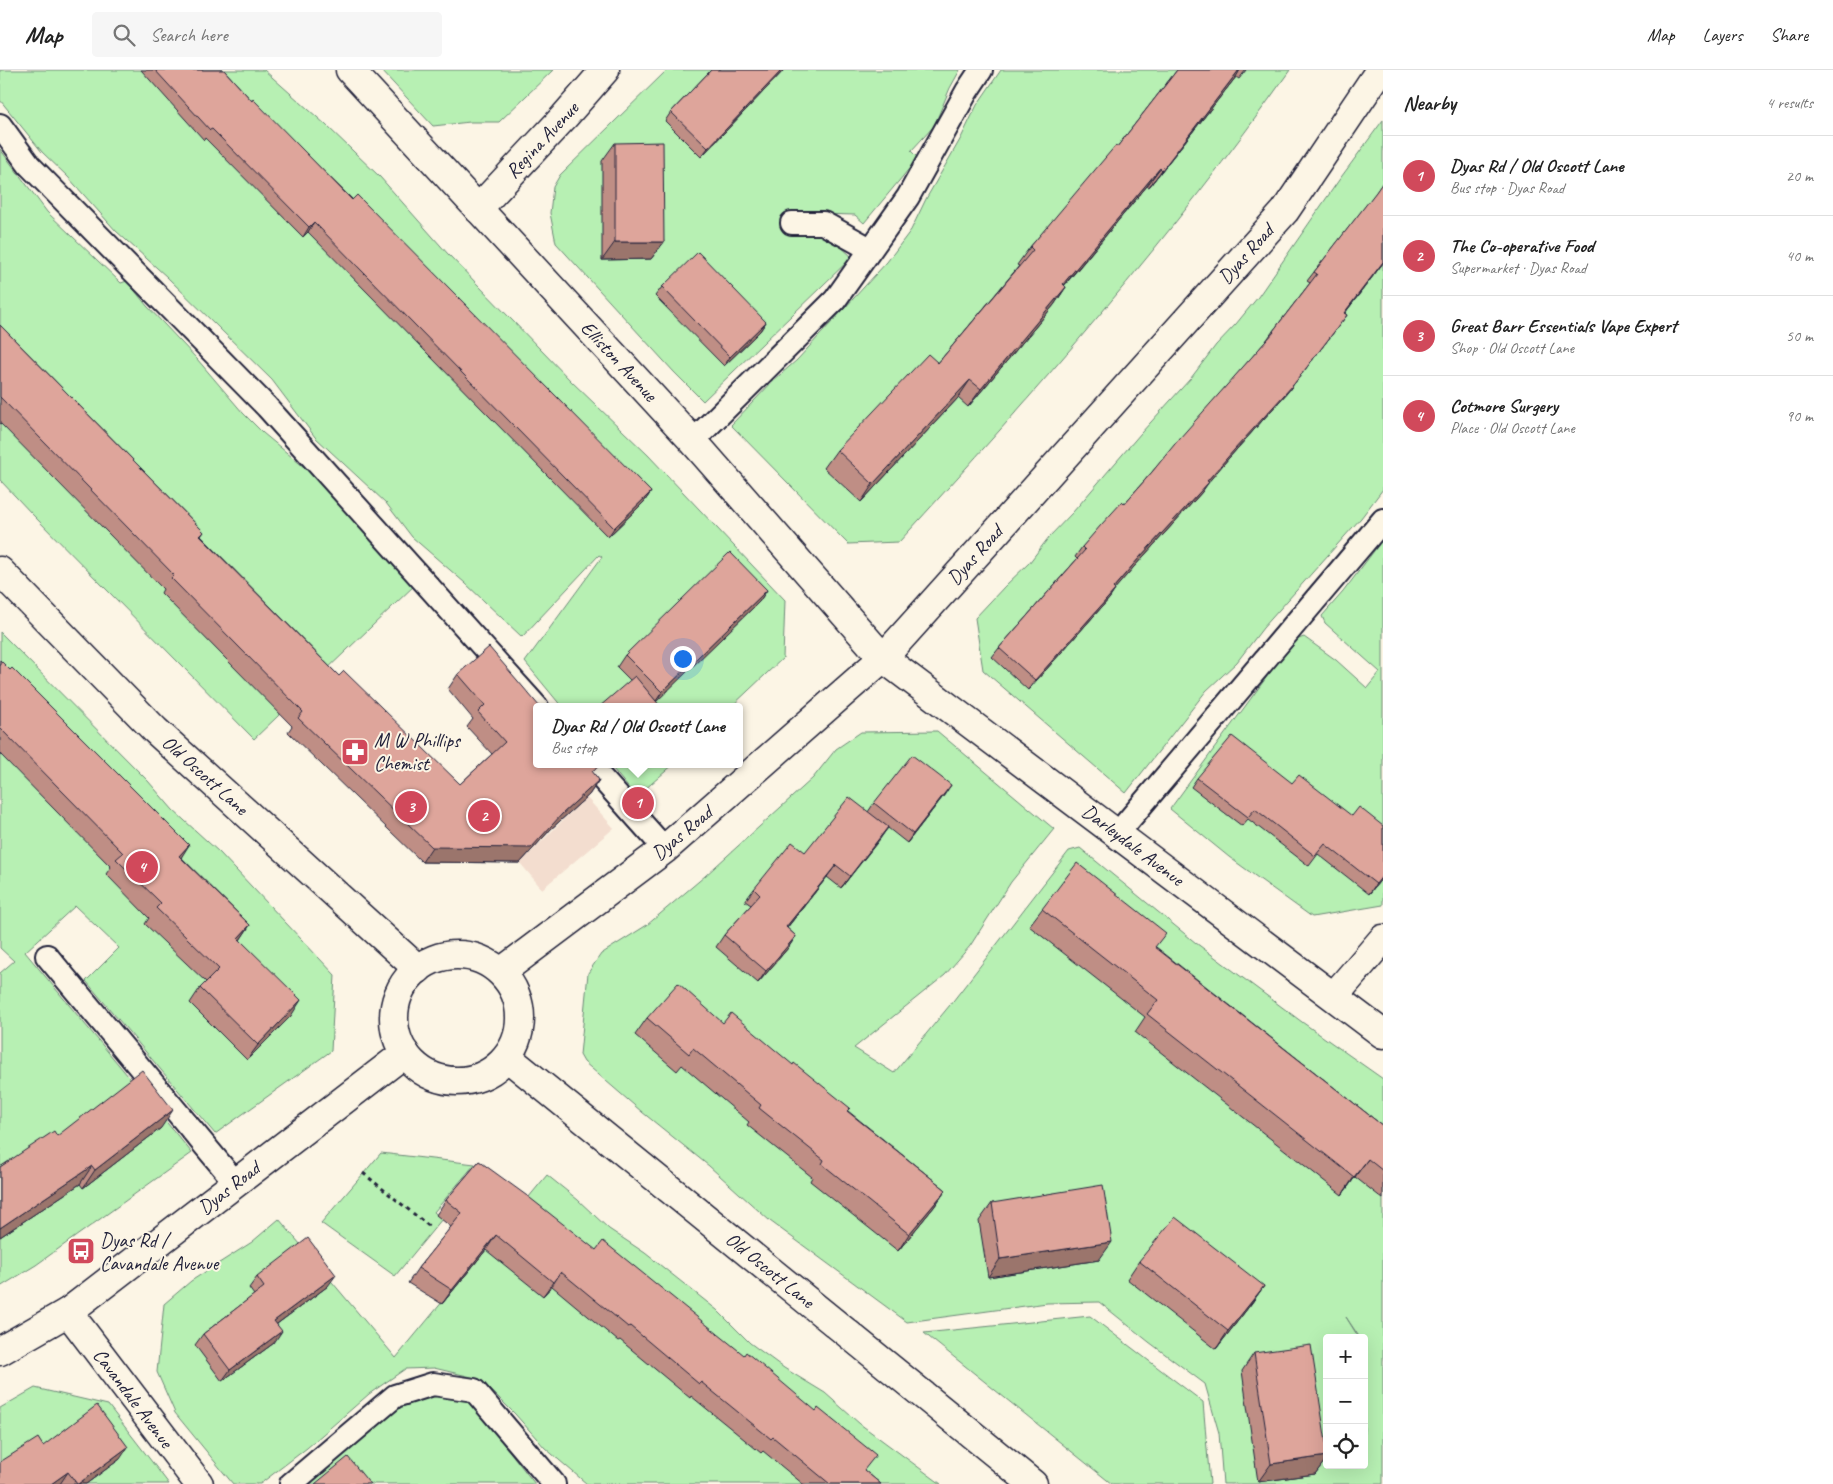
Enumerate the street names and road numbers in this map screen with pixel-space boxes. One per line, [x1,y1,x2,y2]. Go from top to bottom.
street label: Regina Avenue [500,95,585,184]
street label: Dyas Road [1213,217,1281,289]
street label: Elliston Avenue [575,315,664,408]
street label: Dyas Road [942,518,1010,590]
street label: Old Oscott Lane [157,730,254,821]
street label: Dyas Road [646,798,720,866]
street label: Darleydale Avenue [1077,799,1190,892]
street label: Dyas Road [193,1154,267,1220]
street label: Old Oscott Lane [720,1226,821,1314]
street label: Cavandale Avenue [87,1343,179,1454]

